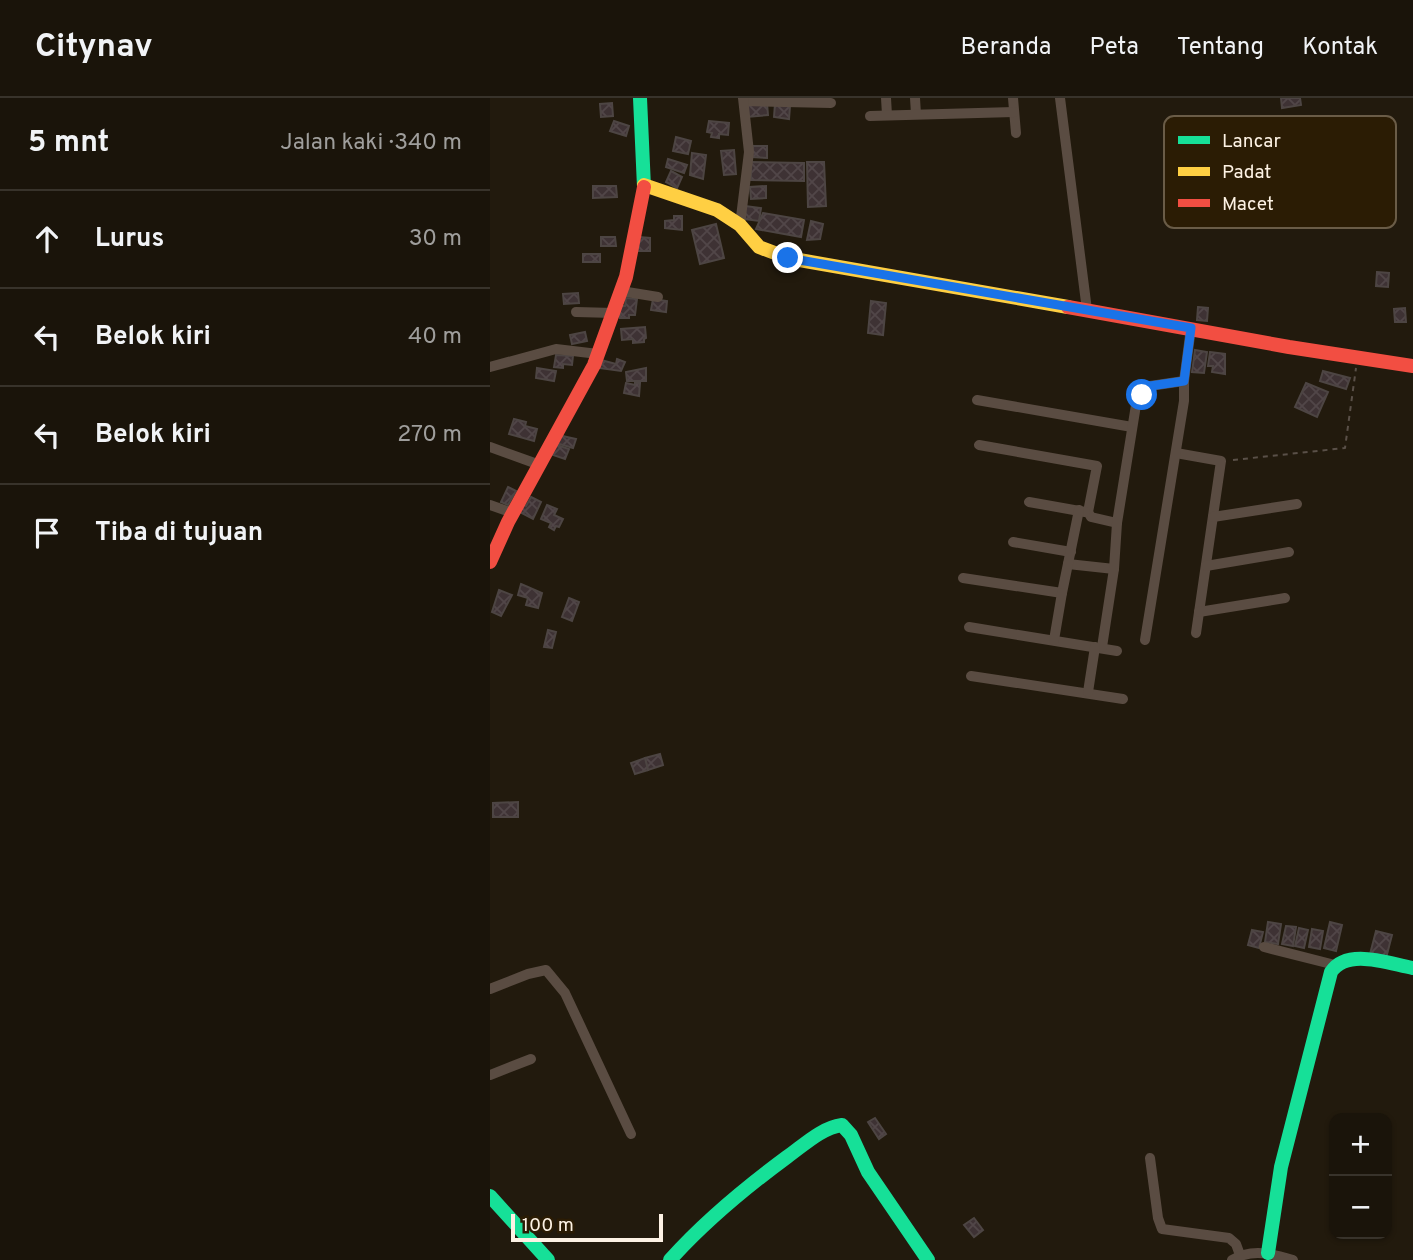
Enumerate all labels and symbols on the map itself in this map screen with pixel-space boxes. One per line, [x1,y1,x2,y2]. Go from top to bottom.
legend [1164,116,1396,228]
text: Lancar [1222,130,1281,154]
text: Padat [1222,161,1271,185]
text: Macet [1222,193,1274,217]
route end [772,242,803,273]
route start [1126,379,1157,410]
scale bar [511,1211,663,1243]

